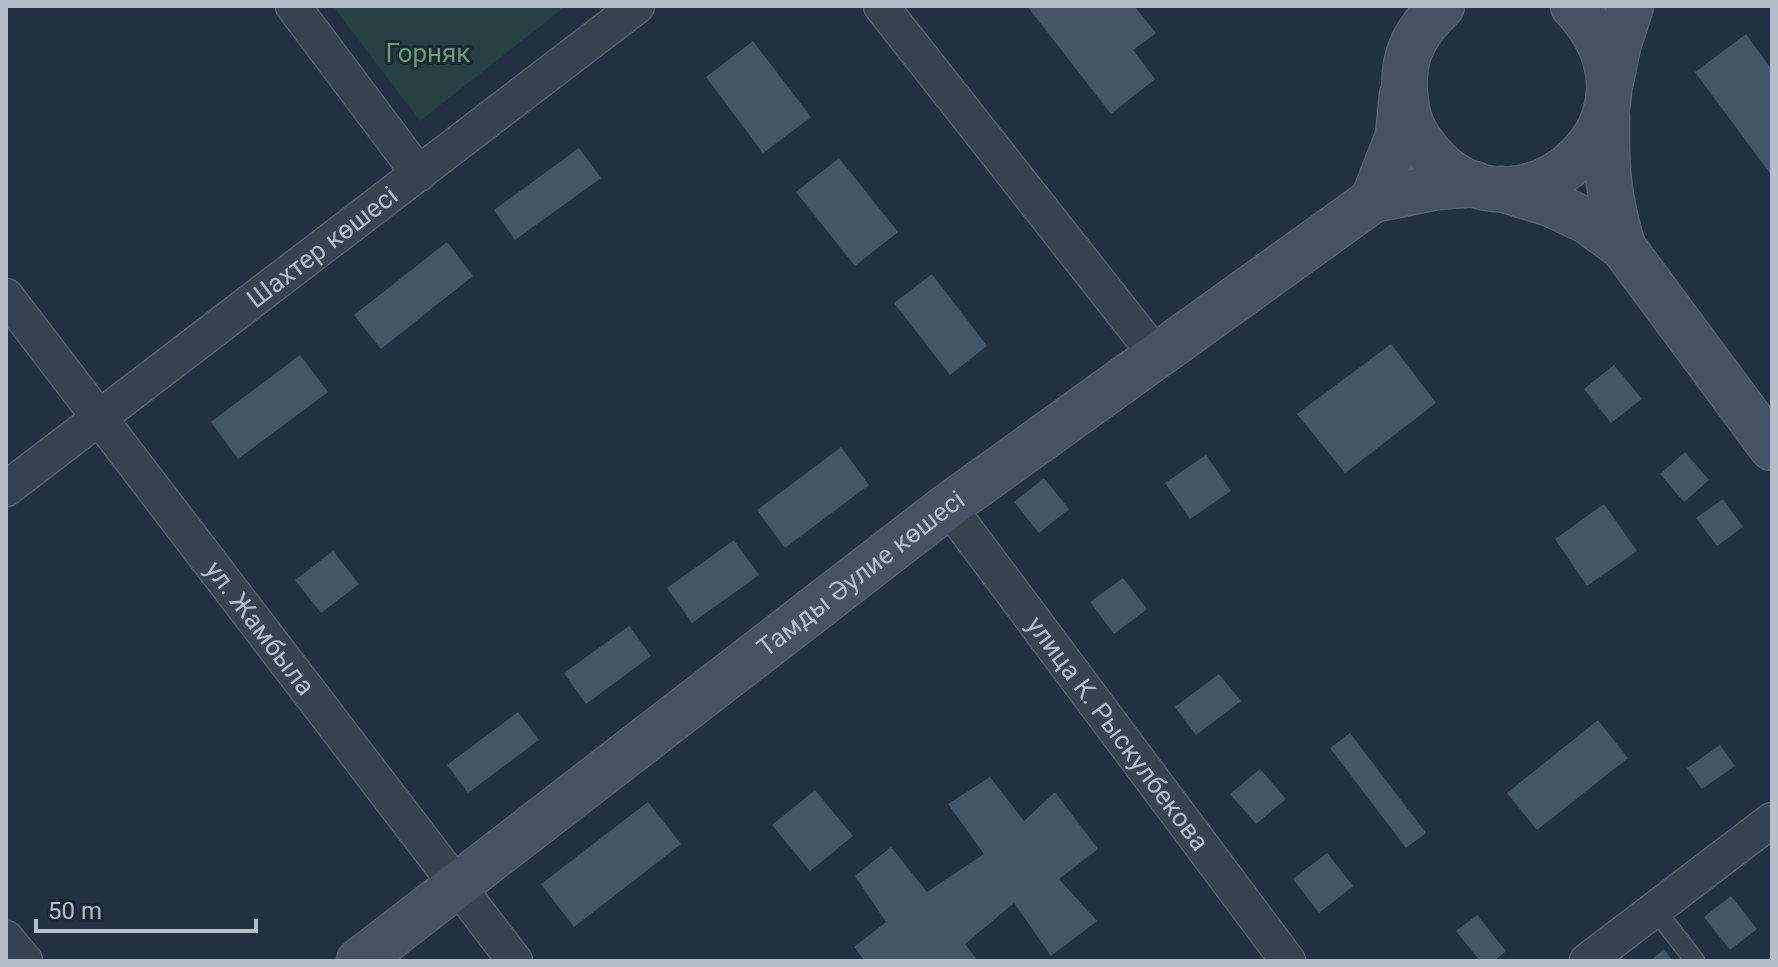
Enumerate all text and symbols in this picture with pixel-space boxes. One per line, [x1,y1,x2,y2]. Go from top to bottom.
park label: Горняк [386,38,470,68]
street label: Шахтер көшесі [241,180,403,314]
street label: Тамды Әулие көшесі [751,484,970,663]
street label: ул. Жамбыла [199,555,321,701]
street label: улица К. Рыскулбекова [1021,610,1215,857]
scale bar [36,883,256,933]
text: 50 m [48,897,102,925]

